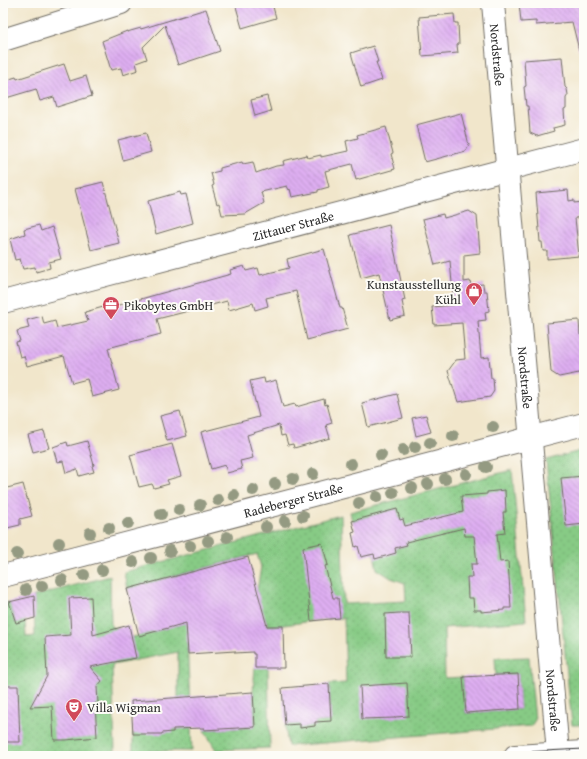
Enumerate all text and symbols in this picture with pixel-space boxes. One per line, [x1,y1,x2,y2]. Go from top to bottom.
street label: Nordstraße [485,23,509,87]
street label: Zittauer Straße [251,206,336,246]
place label: Kunstausstellung Kühl [367,275,462,309]
shop icon: Kunstausstellung Kühl [464,281,484,306]
office icon: Pikobytes GmbH [101,295,121,320]
place label: Pikobytes GmbH [124,296,214,315]
street label: Nordstraße [513,346,537,409]
street label: Radeberger Straße [242,478,345,523]
street label: Nordstraße [541,669,565,732]
theatre icon: Villa Wigman [64,697,84,722]
place label: Villa Wigman [87,698,161,717]

